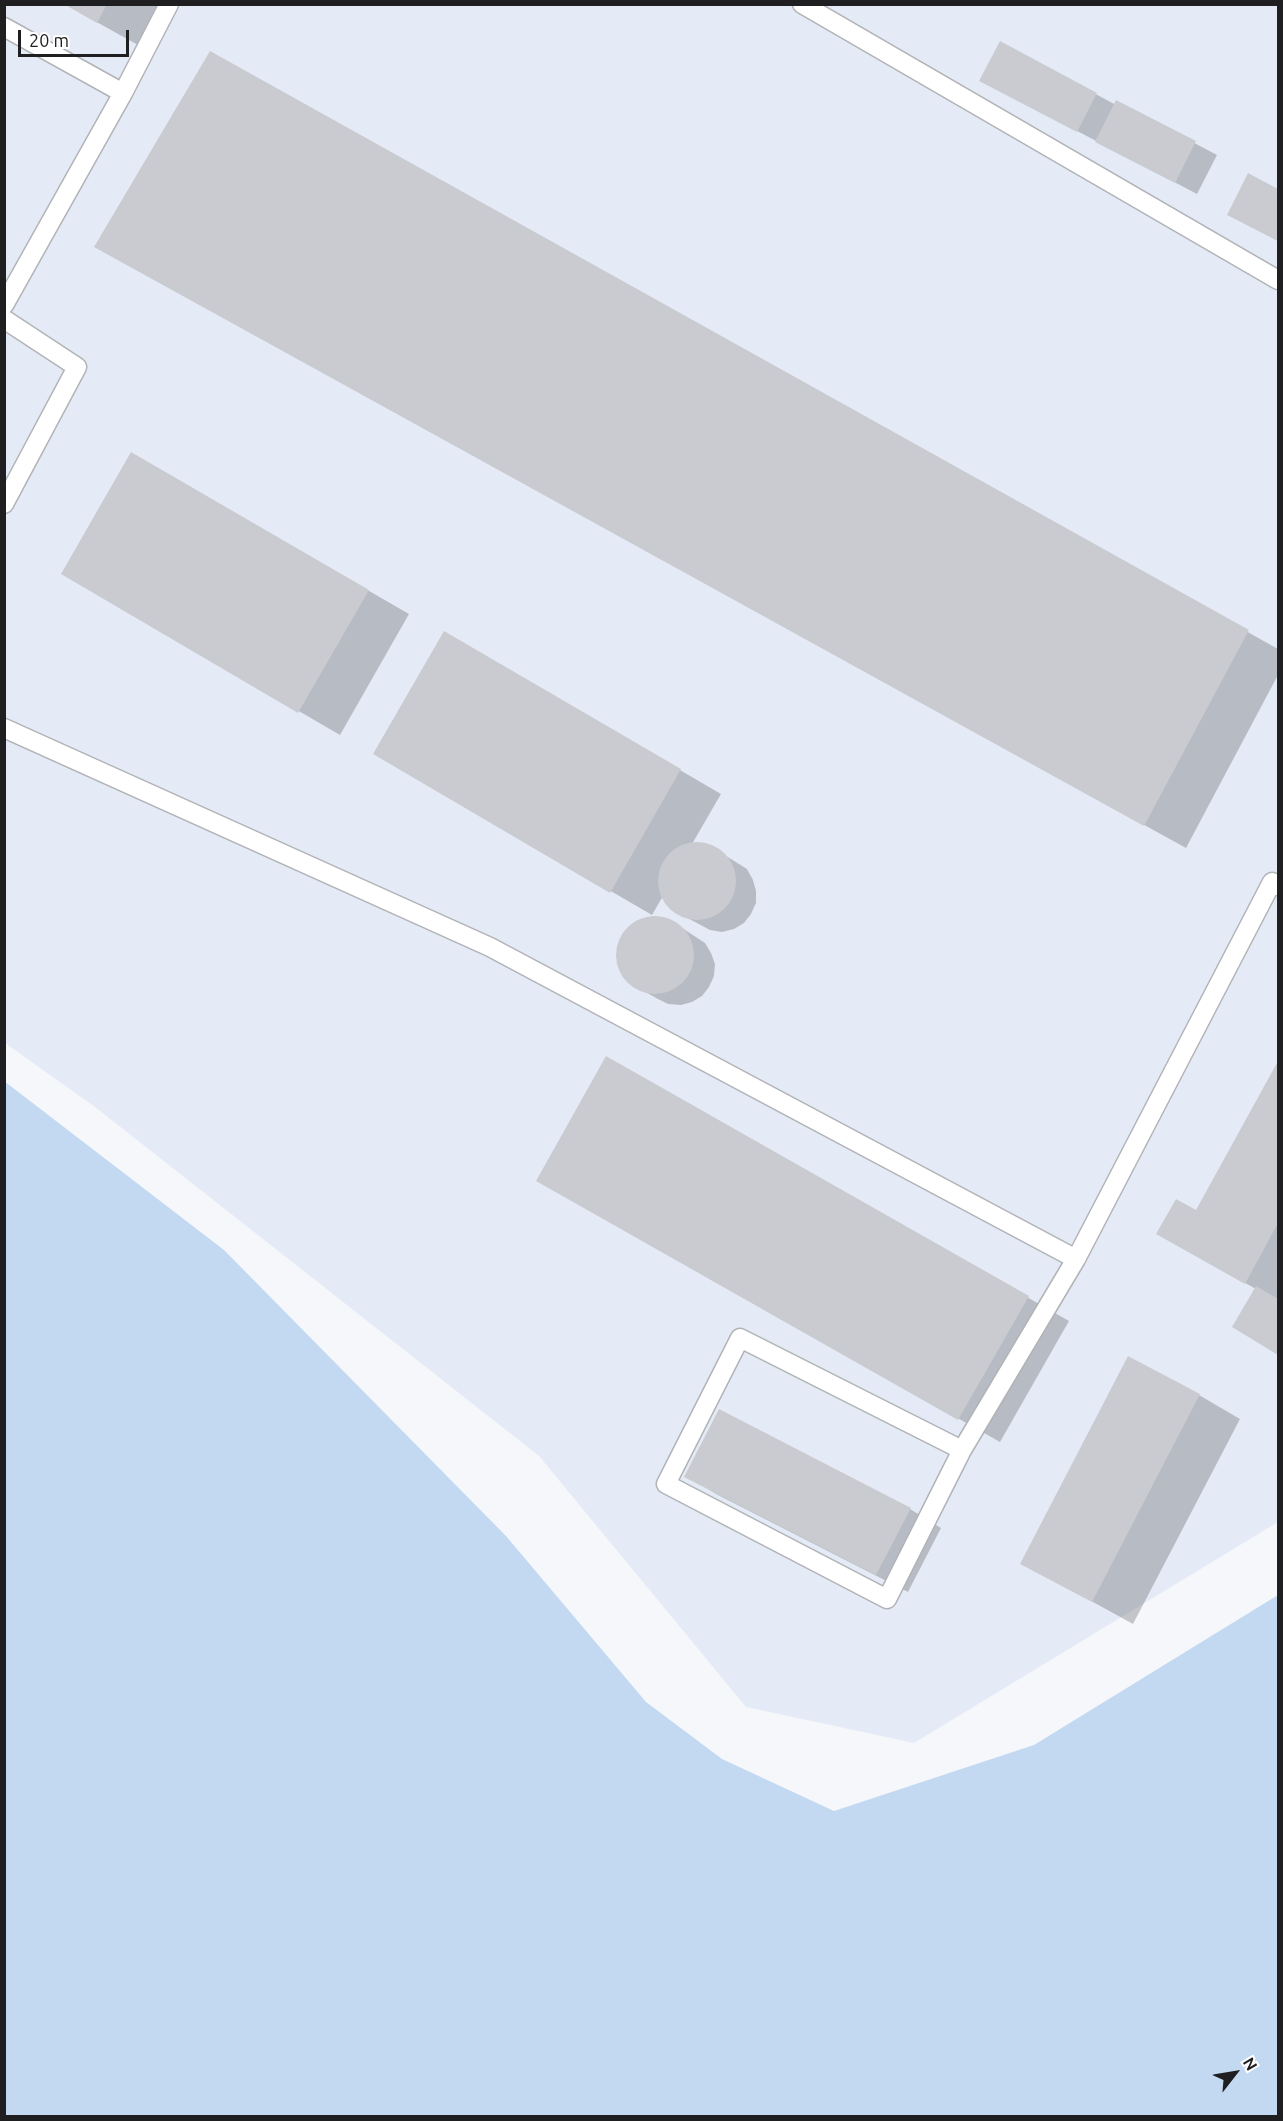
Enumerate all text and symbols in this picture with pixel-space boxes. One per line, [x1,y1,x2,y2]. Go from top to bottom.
scale bar [21,18,132,56]
text: 20 m [29,30,69,50]
north arrow [1205,2043,1265,2103]
text: N [1240,2054,1261,2073]

